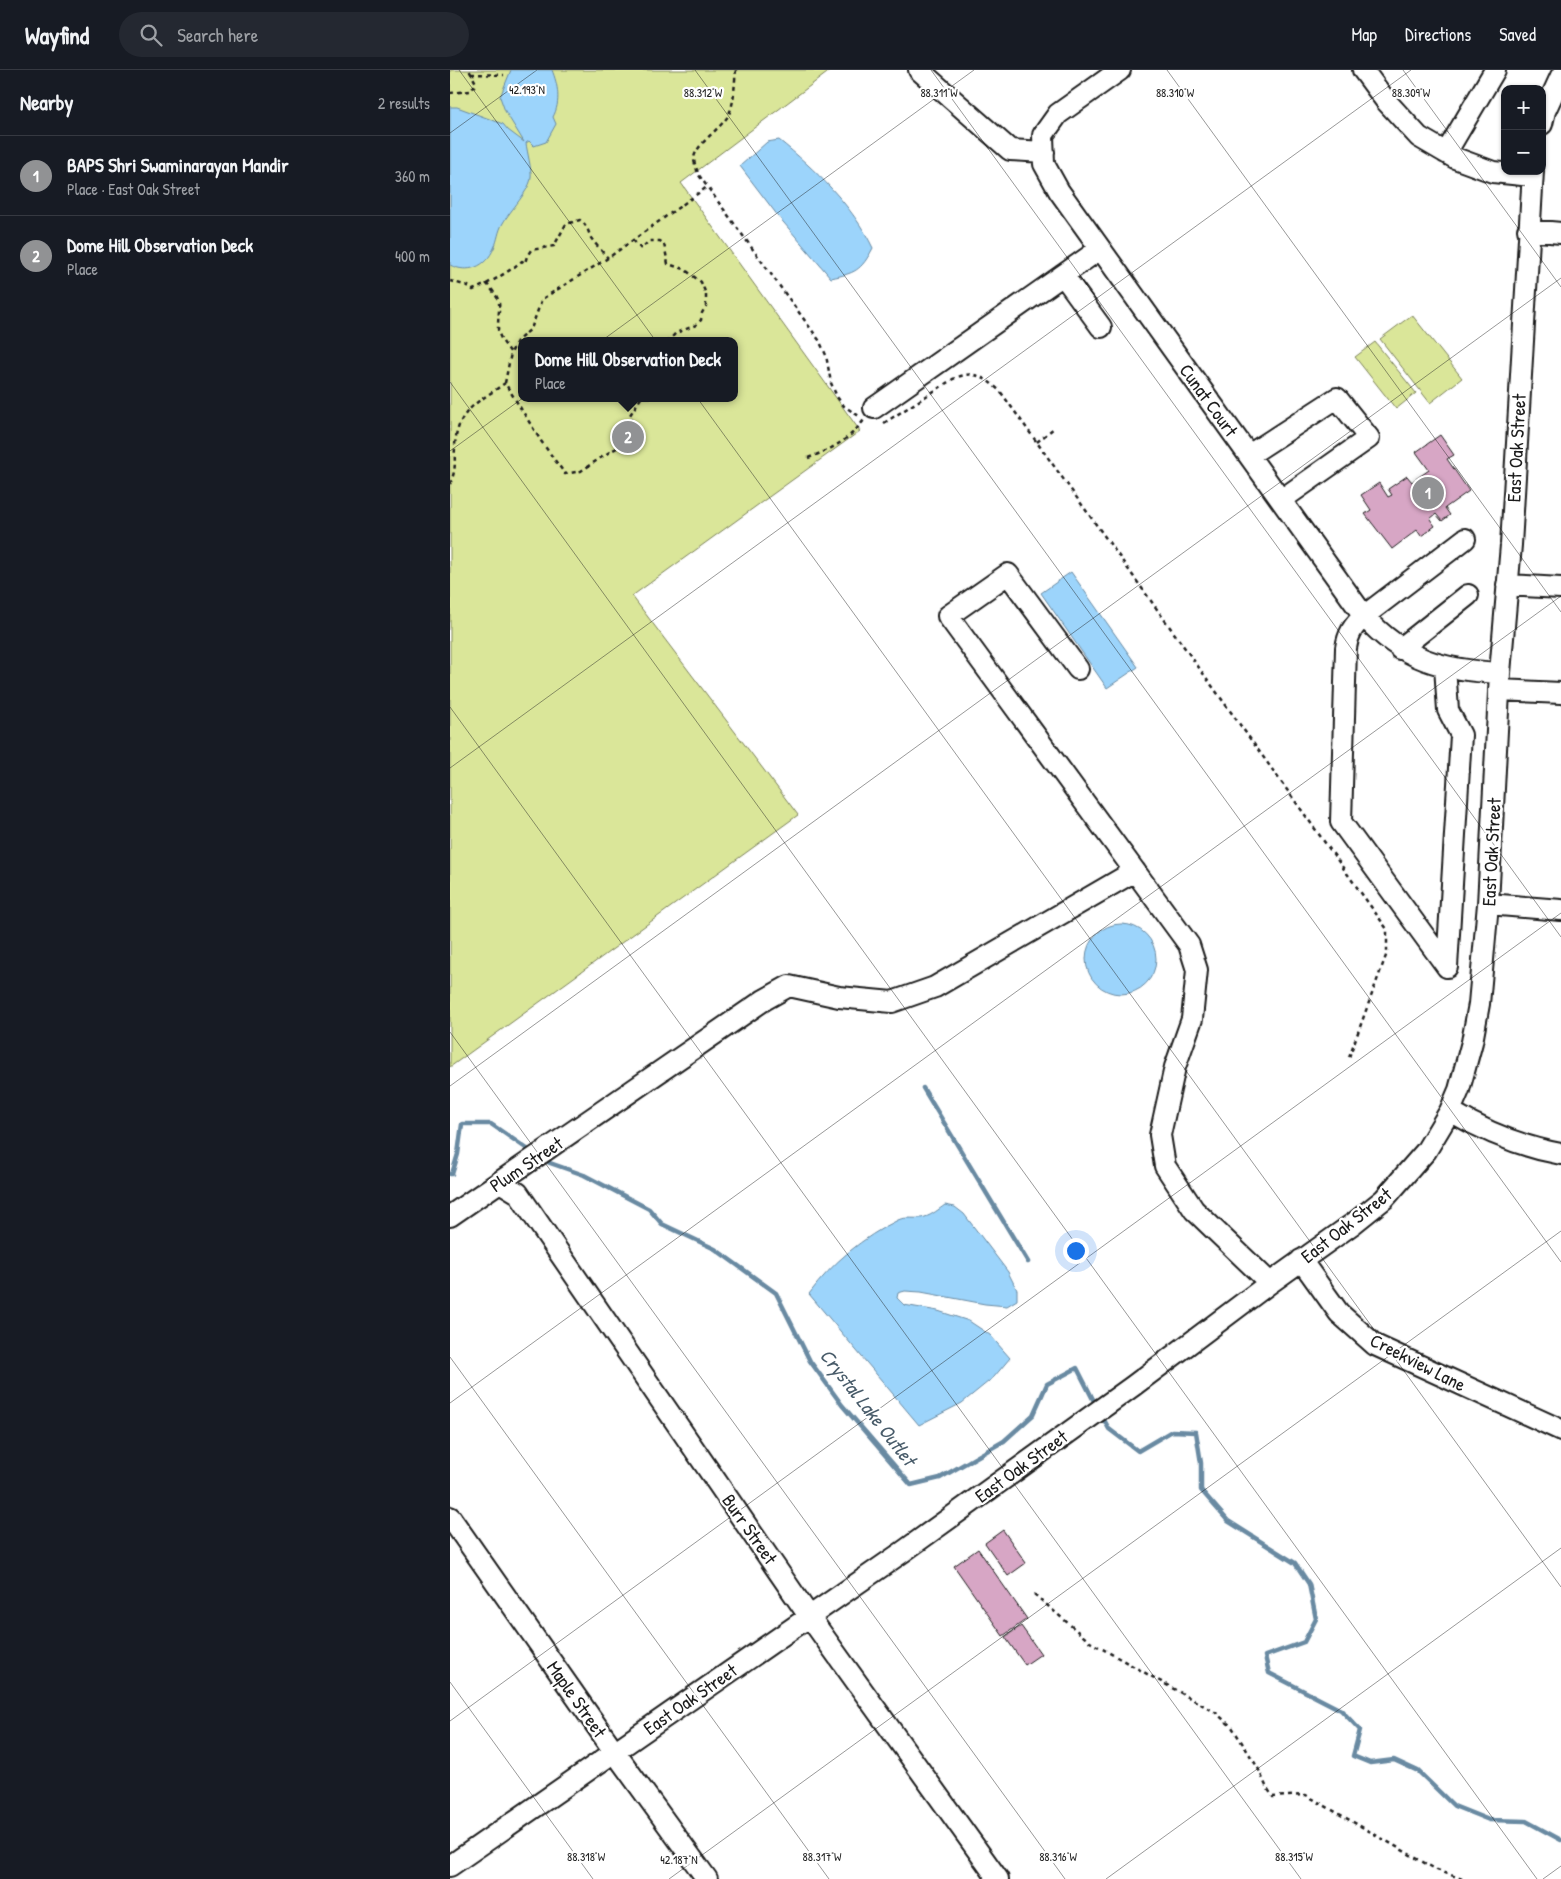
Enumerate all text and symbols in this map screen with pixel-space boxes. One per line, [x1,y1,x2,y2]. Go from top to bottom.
search box [119,12,469,57]
text: Wayfind [25,19,89,51]
icon: search [137,21,165,49]
text: Search here [177,22,258,48]
text: Map [1352,22,1377,47]
text: Directions [1405,22,1471,47]
text: Saved [1499,22,1536,47]
text: 42.193°N [509,81,545,98]
text: 88.312°W [684,84,723,101]
text: 88.311°W [920,84,958,101]
text: 88.310°W [1156,84,1195,101]
text: 88.309°W [1392,84,1431,101]
map controls [1501,85,1546,175]
button: + [1501,85,1546,130]
text: Nearby [20,88,73,117]
text: 2 results [378,92,430,114]
button: − [1501,130,1546,175]
text: BAPS Shri Swaminarayan Mandir [67,152,288,178]
text: 1 [33,165,39,187]
text: 360 m [395,165,430,187]
text: Place · East Oak Street [67,178,200,200]
text: Dome Hill Observation Deck [67,232,253,258]
text: 2 [32,245,40,267]
text: 400 m [395,245,430,267]
text: Place [67,258,98,280]
popup [518,337,738,402]
text: Dome Hill Observation Deck [535,346,721,372]
street label: Cunat Court [1174,358,1245,442]
text: Place [535,372,566,394]
street label: East Oak Street [1500,393,1532,503]
pin: 2 [612,418,644,456]
pin: 1 [1412,474,1444,512]
street label: East Oak Street [1475,797,1507,907]
street label: Plum Street [484,1130,568,1198]
street label: East Oak Street [1295,1181,1397,1269]
your location [1063,1238,1089,1264]
street label: Creekview Lane [1366,1327,1471,1397]
water label: Crystal Lake Outlet [813,1343,925,1474]
street label: East Oak Street [969,1423,1073,1508]
street label: Burr Street [716,1489,784,1570]
street label: Maple Street [541,1655,613,1743]
street label: East Oak Street [638,1657,742,1741]
text: 88.318°W [567,1848,606,1865]
text: 88.317°W [803,1848,842,1865]
text: 88.316°W [1039,1848,1077,1865]
text: 88.315°W [1275,1848,1314,1865]
text: 42.187°N [660,1851,698,1868]

